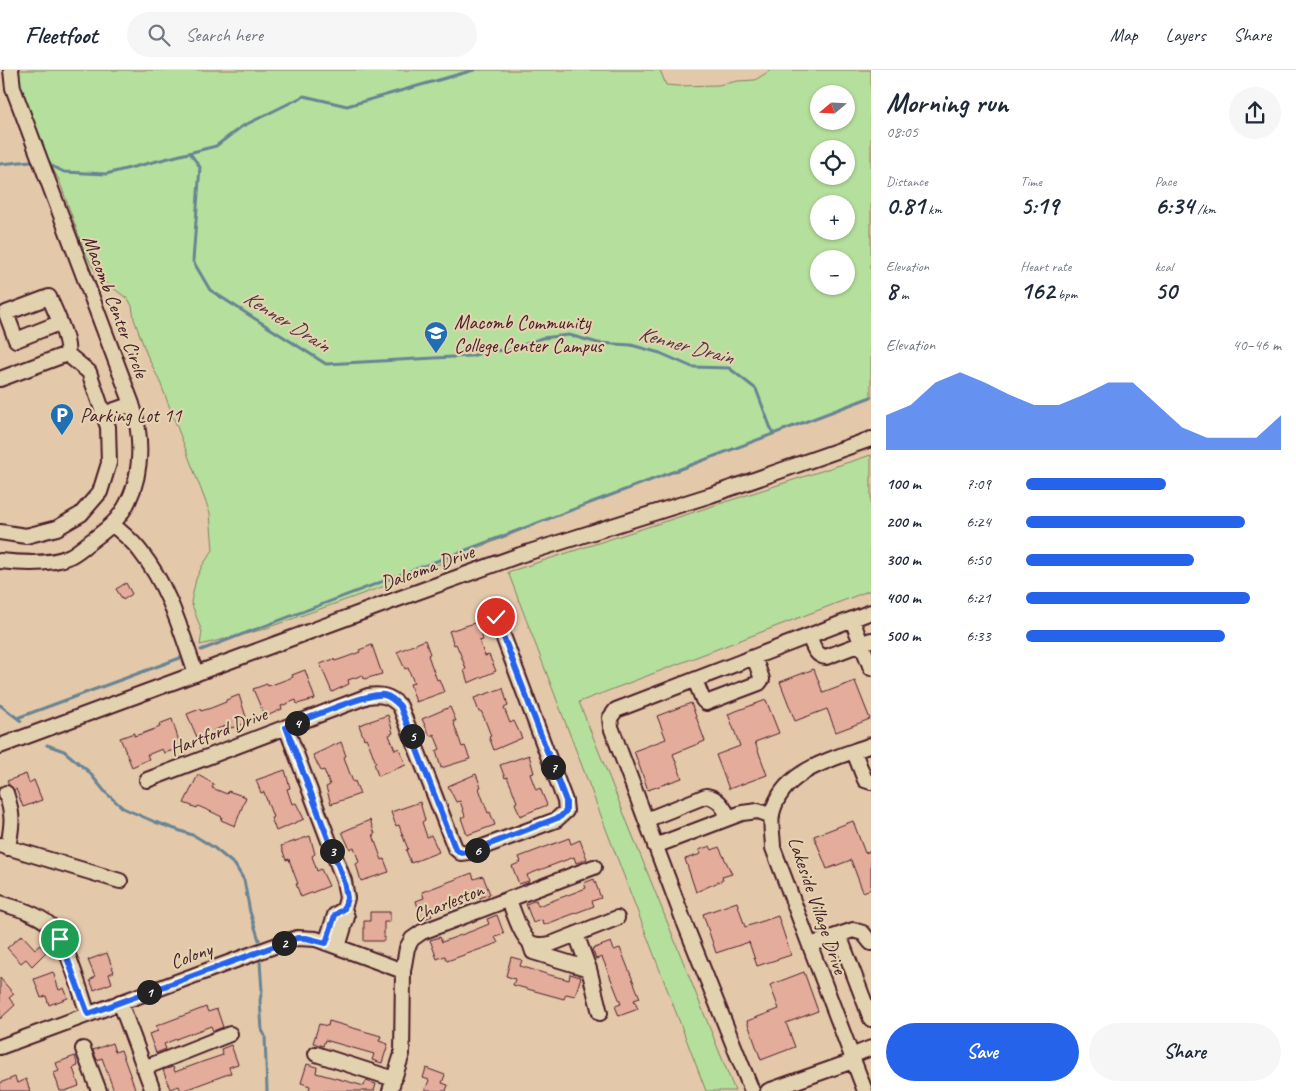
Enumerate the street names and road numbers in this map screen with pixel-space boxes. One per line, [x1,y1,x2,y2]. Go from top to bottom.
street label: Macomb Center Circle [77,231,155,382]
street label: Dalcoma Drive [377,538,479,596]
street label: Hartford Drive [166,701,272,761]
street label: Lakeside Village Drive [782,833,853,979]
street label: Charleston [409,877,488,928]
street label: Colony [167,936,218,975]

